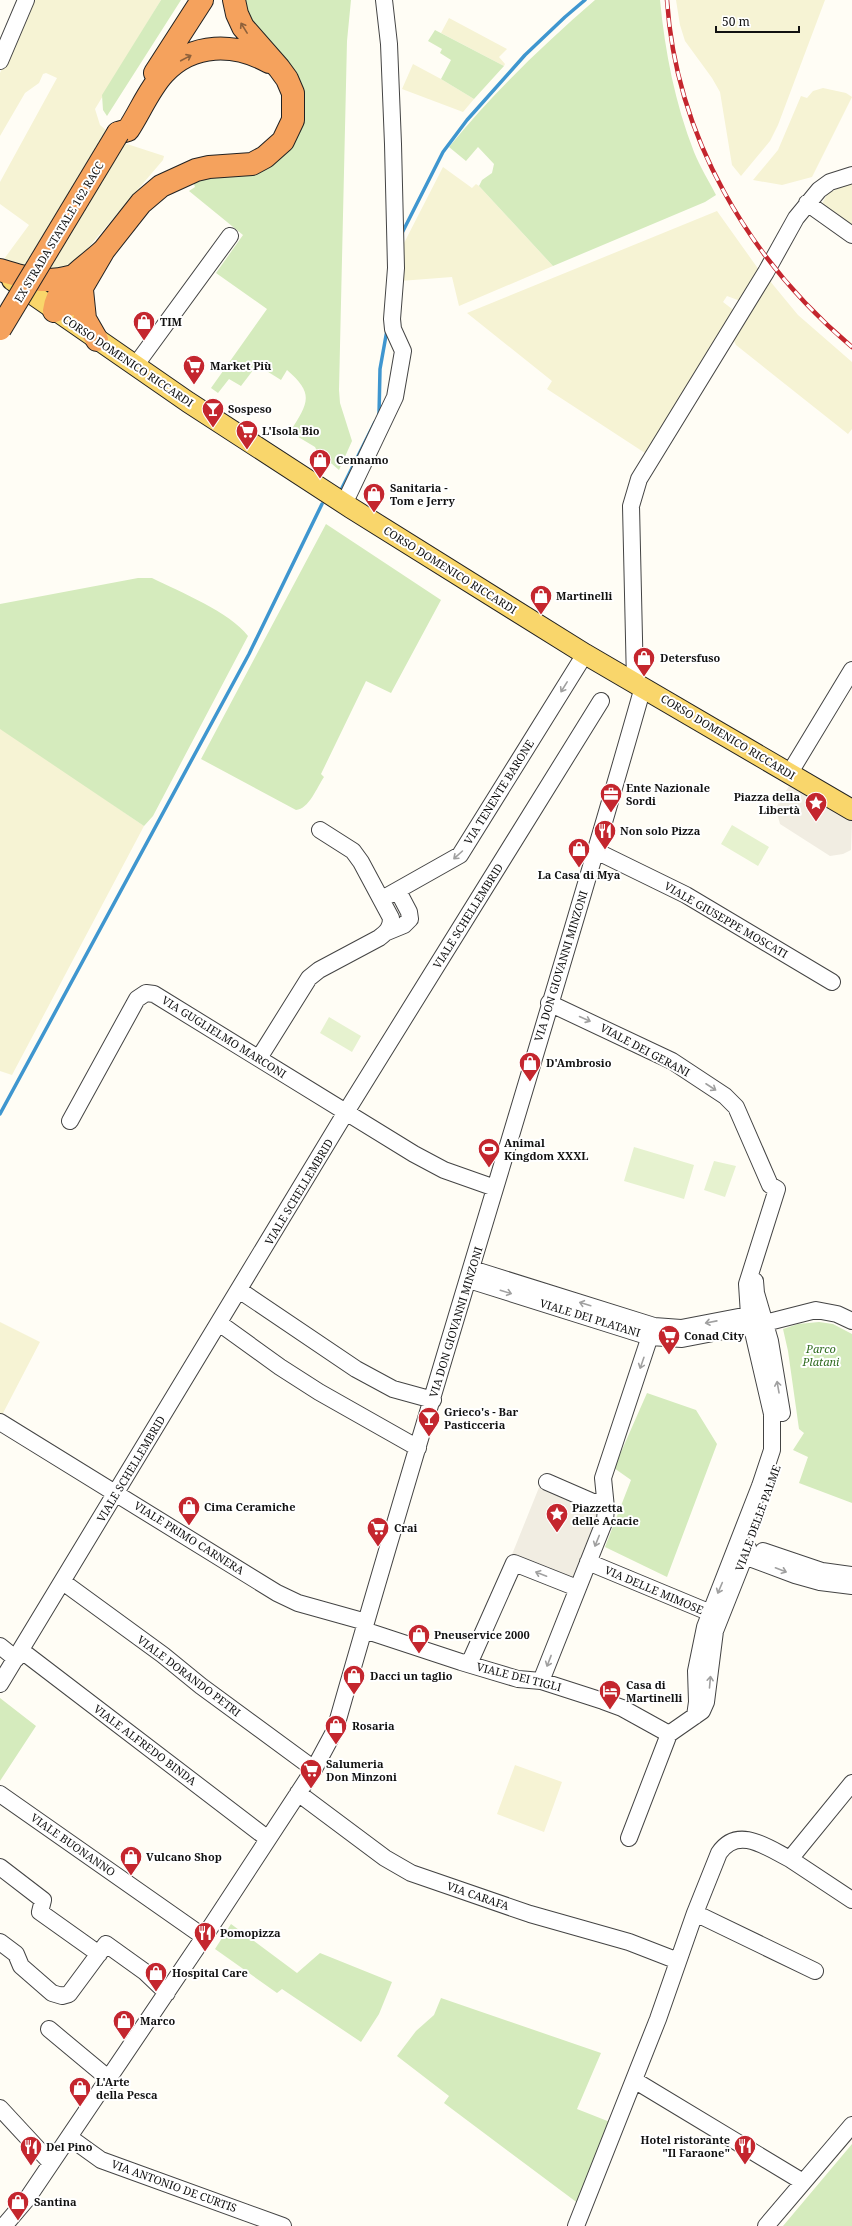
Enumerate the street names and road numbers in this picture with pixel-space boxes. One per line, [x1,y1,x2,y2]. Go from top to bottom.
street label: EX STRADA STATALE 162 RACC [10,158,107,305]
street label: CORSO DOMENICO RICCARDI [60,311,196,410]
street label: CORSO DOMENICO RICCARDI [381,522,520,617]
street label: CORSO DOMENICO RICCARDI [658,690,798,783]
street label: VIA TENENTE BARONE [460,736,537,847]
street label: VIALE SCHELLEMBRID [429,860,506,971]
street label: VIALE GIUSEPPE MOSCATI [662,878,791,961]
street label: VIA DON GIOVANNI MINZONI [530,889,591,1043]
street label: VIA GUGLIELMO MARCONI [159,992,289,1081]
street label: VIALE DEI GERANI [598,1020,693,1080]
street label: VIALE SCHELLEMBRID [261,1136,336,1248]
street label: VIA DON GIOVANNI MINZONI [425,1245,486,1399]
street label: VIALE DEI PLATANI [538,1295,642,1340]
street label: VIALE SCHELLEMBRID [93,1413,168,1525]
street label: VIALE DELLE PALME [731,1463,784,1573]
street label: VIALE PRIMO CARNERA [131,1498,247,1578]
street label: VIA DELLE MIMOSE [602,1562,706,1617]
street label: VIALE DORANDO PETRI [135,1632,244,1719]
street label: VIALE DEI TIGLI [475,1659,563,1694]
street label: VIALE ALFREDO BINDA [91,1701,200,1788]
street label: VIALE BUONANNO [28,1810,119,1879]
street label: VIA CARAFA [445,1878,512,1913]
street label: VIA ANTONIO DE CURTIS [109,2156,239,2215]

